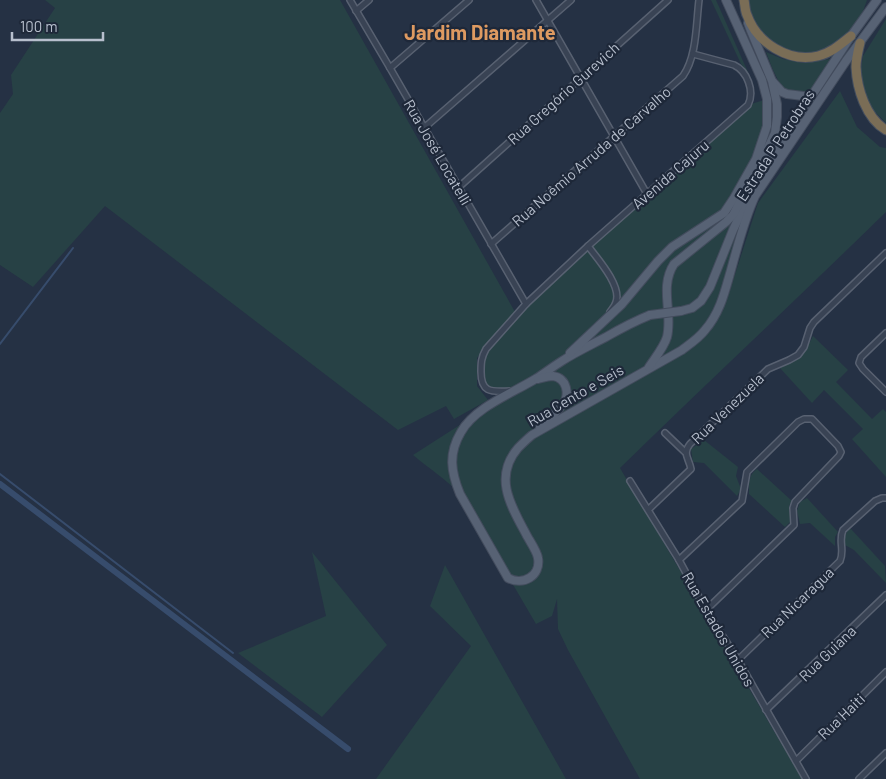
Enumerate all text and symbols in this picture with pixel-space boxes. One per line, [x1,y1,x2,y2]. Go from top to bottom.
scale bar [12,10,104,42]
text: 100 m [20,17,58,35]
district label: Jardim Diamante [404,20,556,44]
street label: Rua Gregório Gurevich [503,38,623,148]
street label: Rua Noêmio Arruda de Carvalho [508,82,674,230]
street label: Estrada P Petrobras [732,86,818,204]
street label: Rua José Locatelli [400,96,476,208]
street label: Avenida Cajuru [628,136,712,212]
street label: Rua Cento e Seis [524,360,626,430]
street label: Rua Venezuela [687,369,767,447]
street label: Rua Nicaragua [757,563,837,641]
street label: Rua Estados Unidos [679,569,759,689]
street label: Rua Guiana [795,621,859,685]
street label: Rua Haiti [814,689,868,743]

